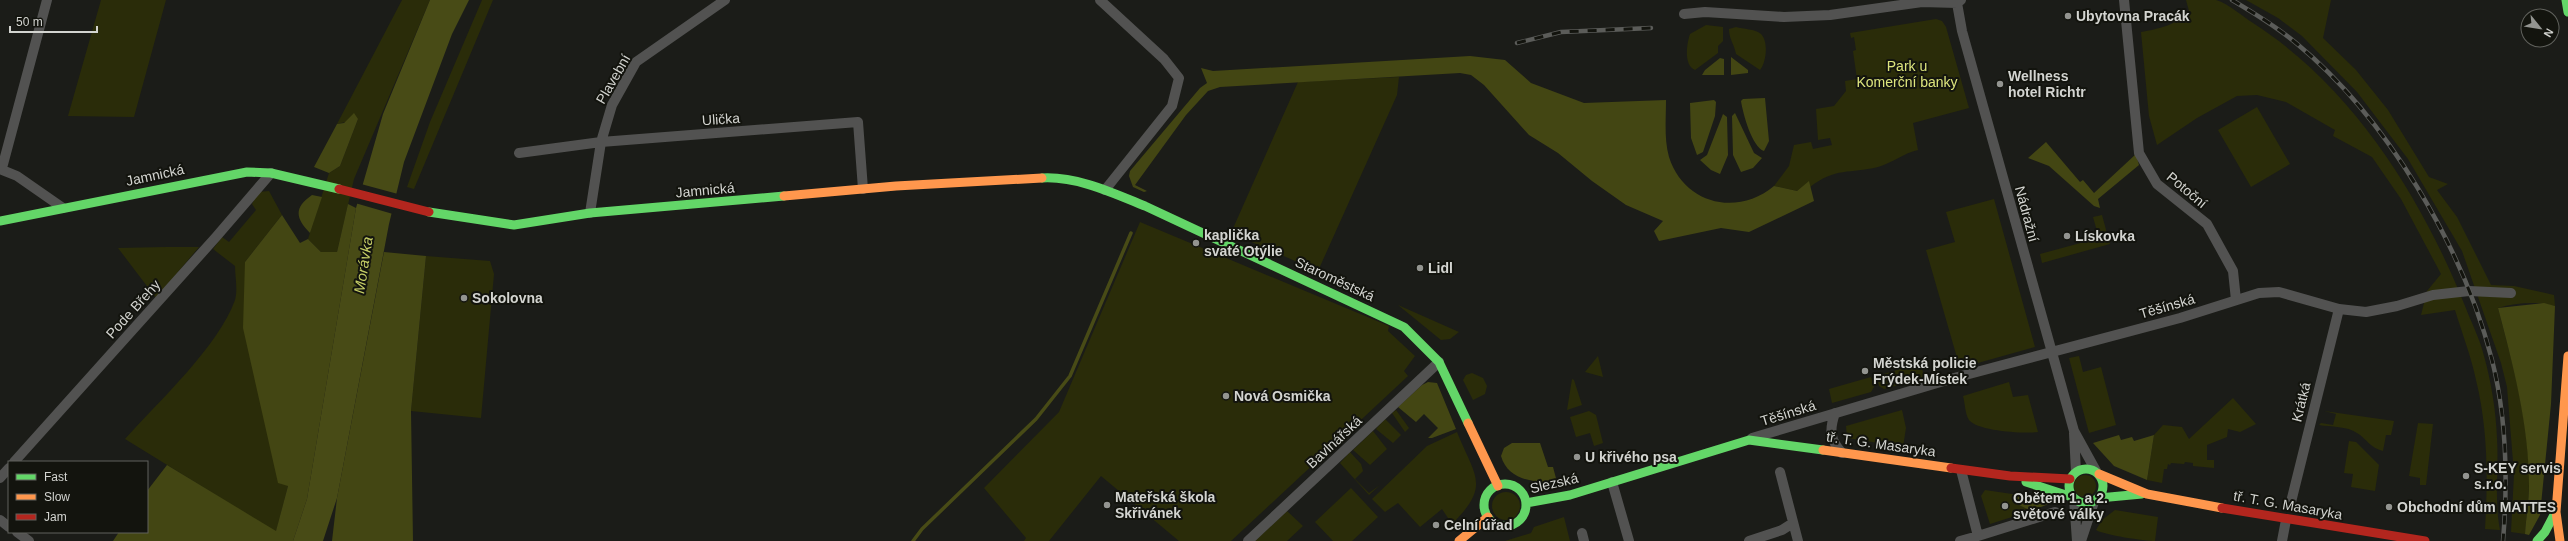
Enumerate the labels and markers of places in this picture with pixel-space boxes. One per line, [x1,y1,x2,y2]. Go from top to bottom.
place label: Ubytovna Pracák [2076,8,2190,24]
marker: Ubytovna Pracák [2063,11,2073,21]
place label: Wellness hotel Richtr [2008,68,2086,100]
marker: Wellness hotel Richtr [1995,79,2005,89]
place label: kaplička svaté Otýlie [1204,227,1283,259]
place label: Lískovka [2075,228,2135,244]
marker: Lískovka [2062,231,2072,241]
marker: kaplička svaté Otýlie [1191,238,1201,248]
place label: Lidl [1428,260,1453,276]
marker: Lidl [1415,263,1425,273]
place label: Sokolovna [472,290,543,306]
marker: Sokolovna [459,293,469,303]
place label: Městská policie Frýdek-Místek [1873,355,1977,387]
marker: Městská policie Frýdek-Místek [1860,366,1870,376]
place label: Nová Osmička [1234,388,1331,404]
marker: Nová Osmička [1221,391,1231,401]
place label: U křivého psa [1585,449,1677,465]
marker: U křivého psa [1572,452,1582,462]
place label: S-KEY servis s.r.o. [2474,460,2561,492]
marker: S-KEY servis s.r.o. [2461,471,2471,481]
place label: Mateřská škola Skřivánek [1115,489,1216,521]
place label: Obětem 1. a 2. světové války [2013,490,2108,522]
place label: Obchodní dům MATTES [2397,499,2556,515]
marker: Mateřská škola Skřivánek [1102,500,1112,510]
marker: Obětem 1. a 2. světové války [2000,501,2010,511]
marker: Obchodní dům MATTES [2384,502,2394,512]
place label: Celní úřad [1444,517,1512,533]
marker: Celní úřad [1431,520,1441,530]

